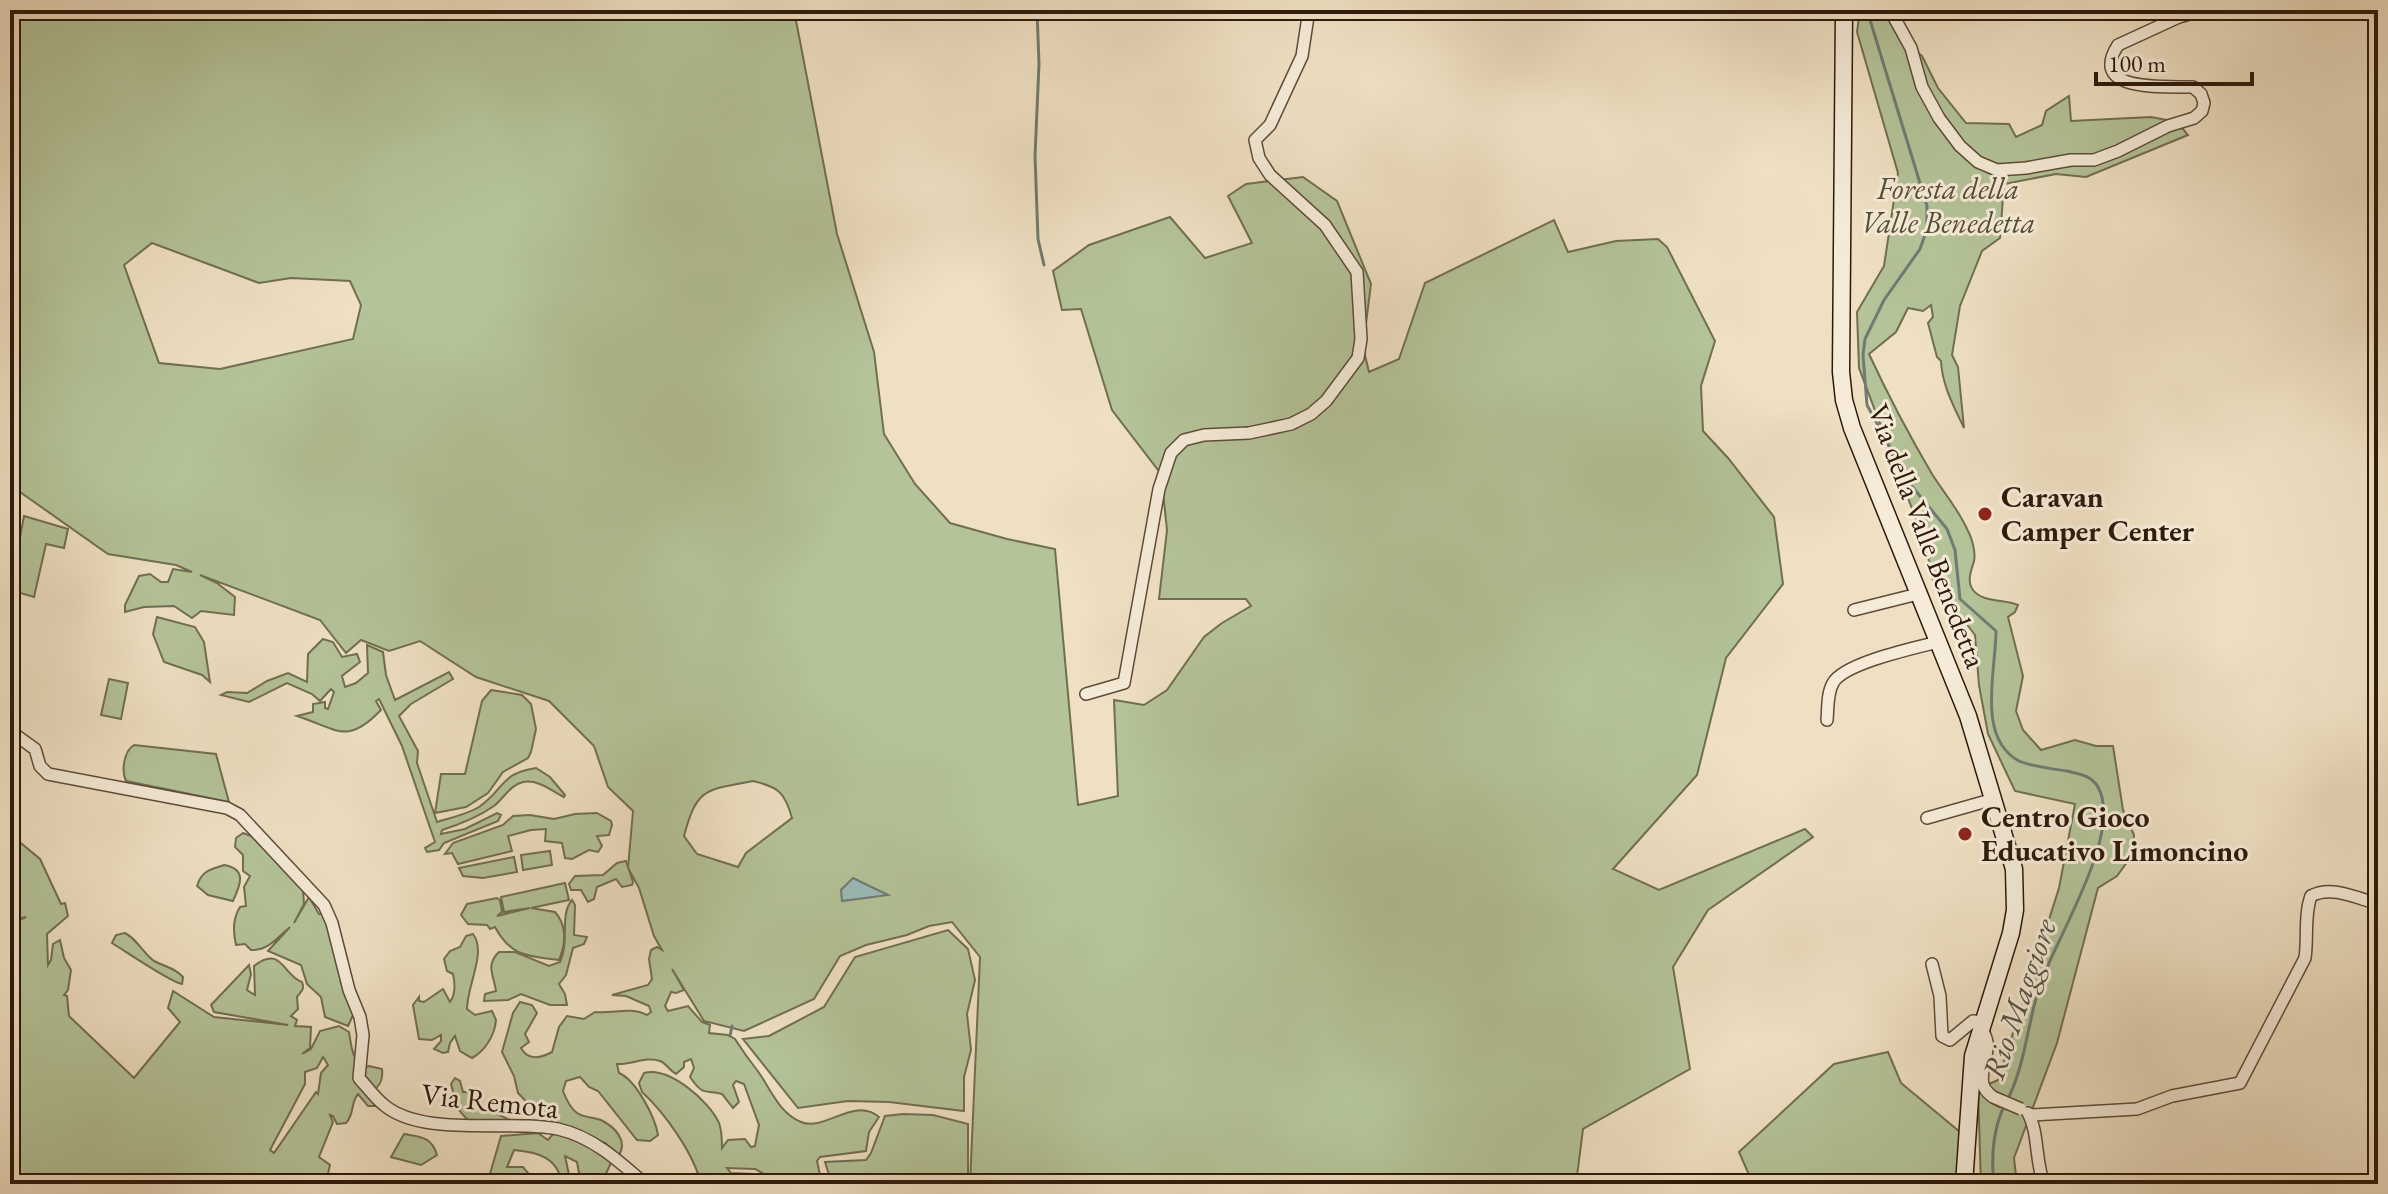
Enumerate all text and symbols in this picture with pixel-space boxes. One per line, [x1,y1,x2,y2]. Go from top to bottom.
scale bar [2096,36,2252,86]
text: 100 m [2108,48,2166,79]
park label: Foresta della Valle Benedetta [1861,169,2035,242]
street label: Via della Valle Benedetta [1859,398,1996,673]
place label: Caravan Camper Center [2001,477,2195,550]
marker: Caravan Camper Center [1976,505,1994,523]
place label: Centro Gioco Educativo Limoncino [1981,797,2248,870]
marker: Centro Gioco Educativo Limoncino [1956,825,1974,843]
water label: Rio Maggiore [1972,912,2066,1085]
street label: Via Remota [420,1074,561,1127]

